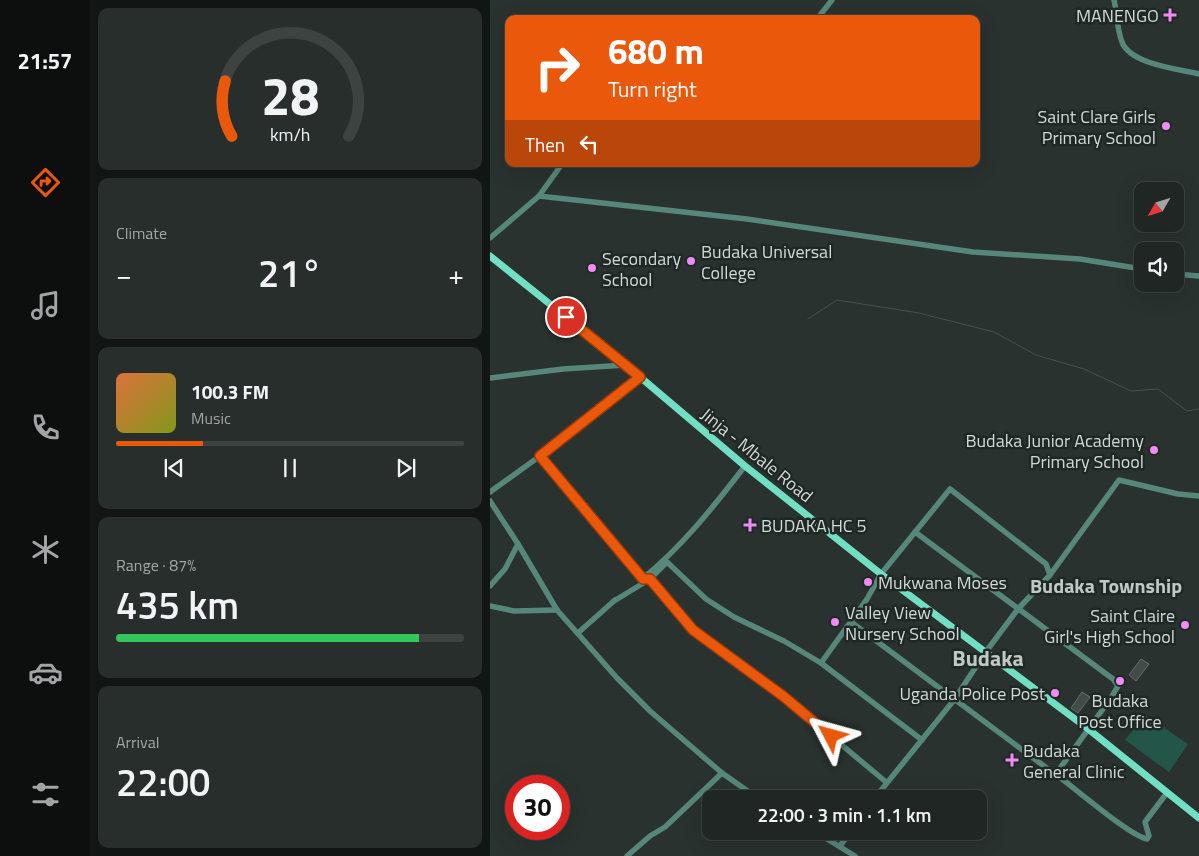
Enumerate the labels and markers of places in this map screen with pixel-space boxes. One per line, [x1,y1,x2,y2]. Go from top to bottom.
place label: MANENGO [1076,2,1159,29]
marker: MANENGO [1163,8,1177,22]
place label: Saint Clare Girls Primary School [1038,103,1156,151]
marker: Saint Clare Girls Primary School [1160,120,1172,132]
place label: Budaka Universal College [701,238,832,286]
place label: Secondary School [602,245,682,293]
marker: Budaka Universal College [685,255,697,267]
marker: Secondary School [586,262,598,274]
pin [545,296,587,338]
place label: Budaka Junior Academy Primary School [965,427,1144,475]
marker: Budaka Junior Academy Primary School [1148,444,1160,456]
place label: BUDAKA HC 5 [761,512,867,539]
marker: BUDAKA HC 5 [743,518,757,532]
place label: Mukwana Moses [878,569,1007,596]
marker: Mukwana Moses [862,576,874,588]
place label: Valley View Nursery School [845,599,960,647]
place label: Saint Claire Girl's High School [1044,602,1175,650]
marker: Valley View Nursery School [829,616,841,628]
marker: Saint Claire Girl's High School [1179,619,1191,631]
marker: Budaka Post Office [1114,675,1126,687]
place label: Uganda Police Post [899,680,1046,707]
marker: Uganda Police Post [1049,687,1061,699]
place label: Budaka Post Office [1078,687,1162,735]
place label: Budaka General Clinic [1023,737,1125,785]
marker: Budaka General Clinic [1005,753,1019,767]

